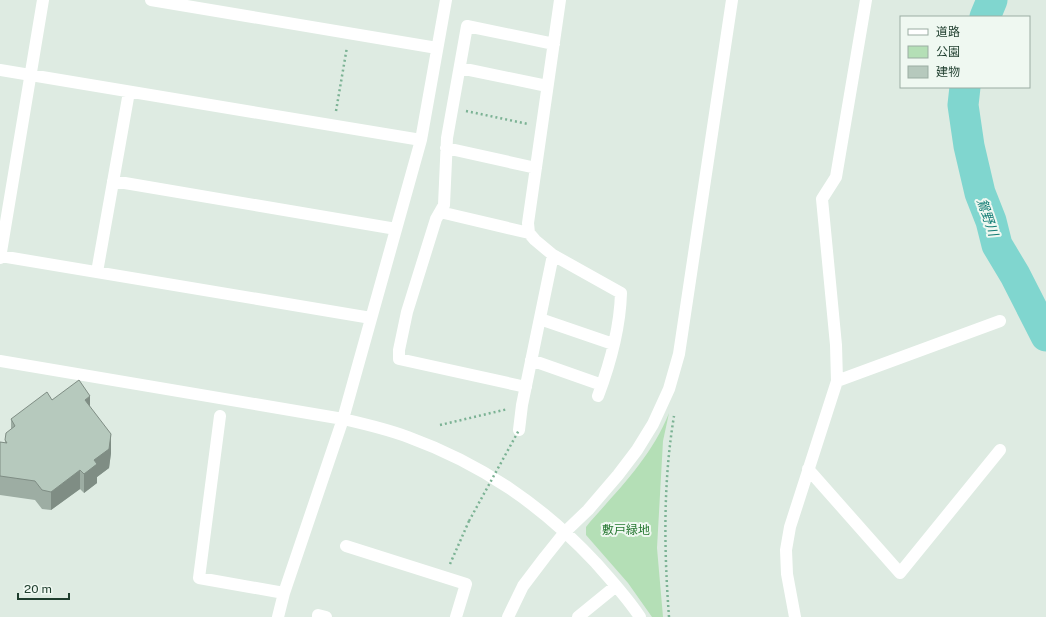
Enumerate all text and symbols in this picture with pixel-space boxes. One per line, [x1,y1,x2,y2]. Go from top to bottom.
legend [900,16,1030,88]
text: 道路 [936,25,960,39]
text: 公園 [936,45,960,59]
text: 建物 [936,65,960,79]
water label: 鴛野川 [974,196,1002,240]
park label: 敷戸緑地 [602,523,650,537]
scale bar [18,575,69,601]
text: 20 m [24,582,52,596]

